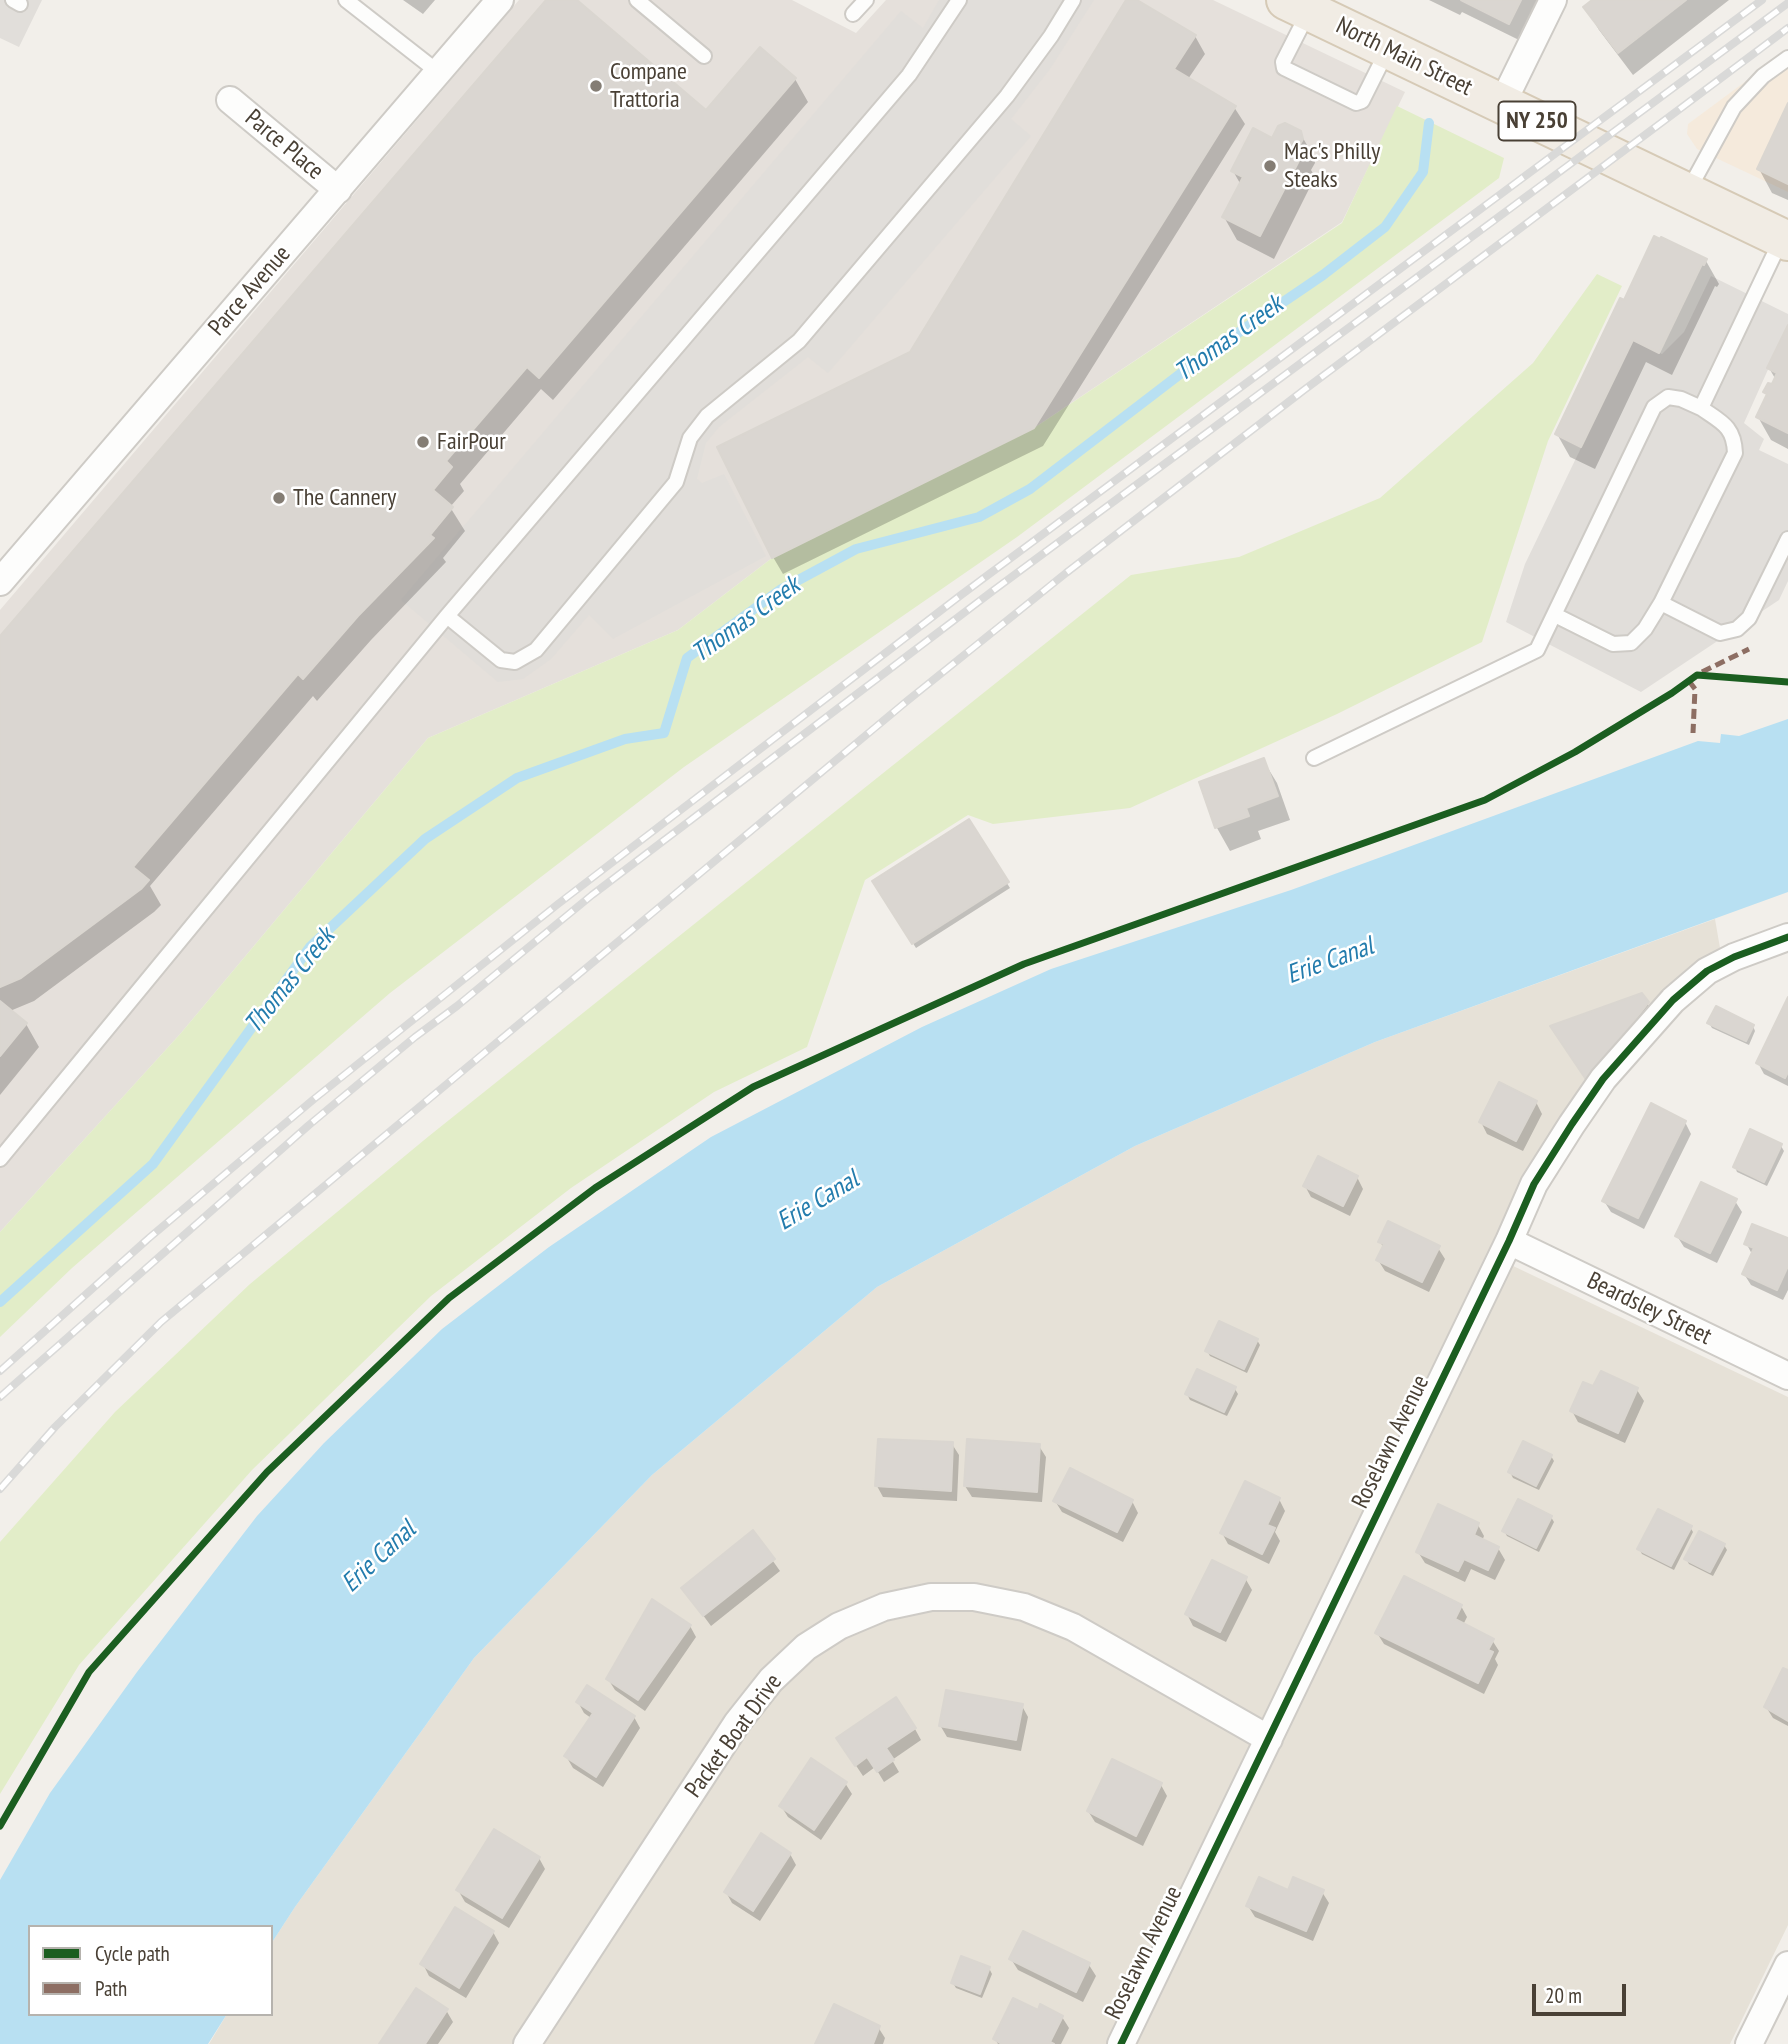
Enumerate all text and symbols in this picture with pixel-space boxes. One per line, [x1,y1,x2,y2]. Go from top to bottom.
street label: North Main Street [1331,12,1477,102]
place label: Compane Trattoria [610,58,687,114]
marker: Compane Trattoria [588,78,604,94]
road number: NY 250 [1498,102,1576,140]
street label: Parce Place [239,104,329,186]
place label: Mac's Philly Steaks [1284,138,1380,194]
marker: Mac's Philly Steaks [1262,158,1278,174]
street label: Parce Avenue [203,240,297,342]
water label: Thomas Creek [1169,289,1289,389]
place label: FairPour [437,428,506,456]
marker: FairPour [415,434,431,450]
place label: The Cannery [293,484,396,512]
marker: The Cannery [271,490,287,506]
water label: Thomas Creek [686,570,806,670]
water label: Thomas Creek [238,922,342,1040]
water label: Erie Canal [1282,931,1378,991]
water label: Erie Canal [771,1164,865,1238]
street label: Beardsley Street [1582,1267,1716,1351]
street label: Roselawn Avenue [1346,1371,1436,1513]
water label: Erie Canal [335,1515,423,1599]
street label: Packet Boat Drive [680,1669,788,1803]
street label: Roselawn Avenue [1099,1882,1189,2024]
legend [28,1925,273,2016]
text: Cycle path [95,1940,170,1967]
scale bar [1536,1970,1630,2014]
text: Path [95,1975,127,2002]
text: 20 m [1545,1982,1582,2009]

